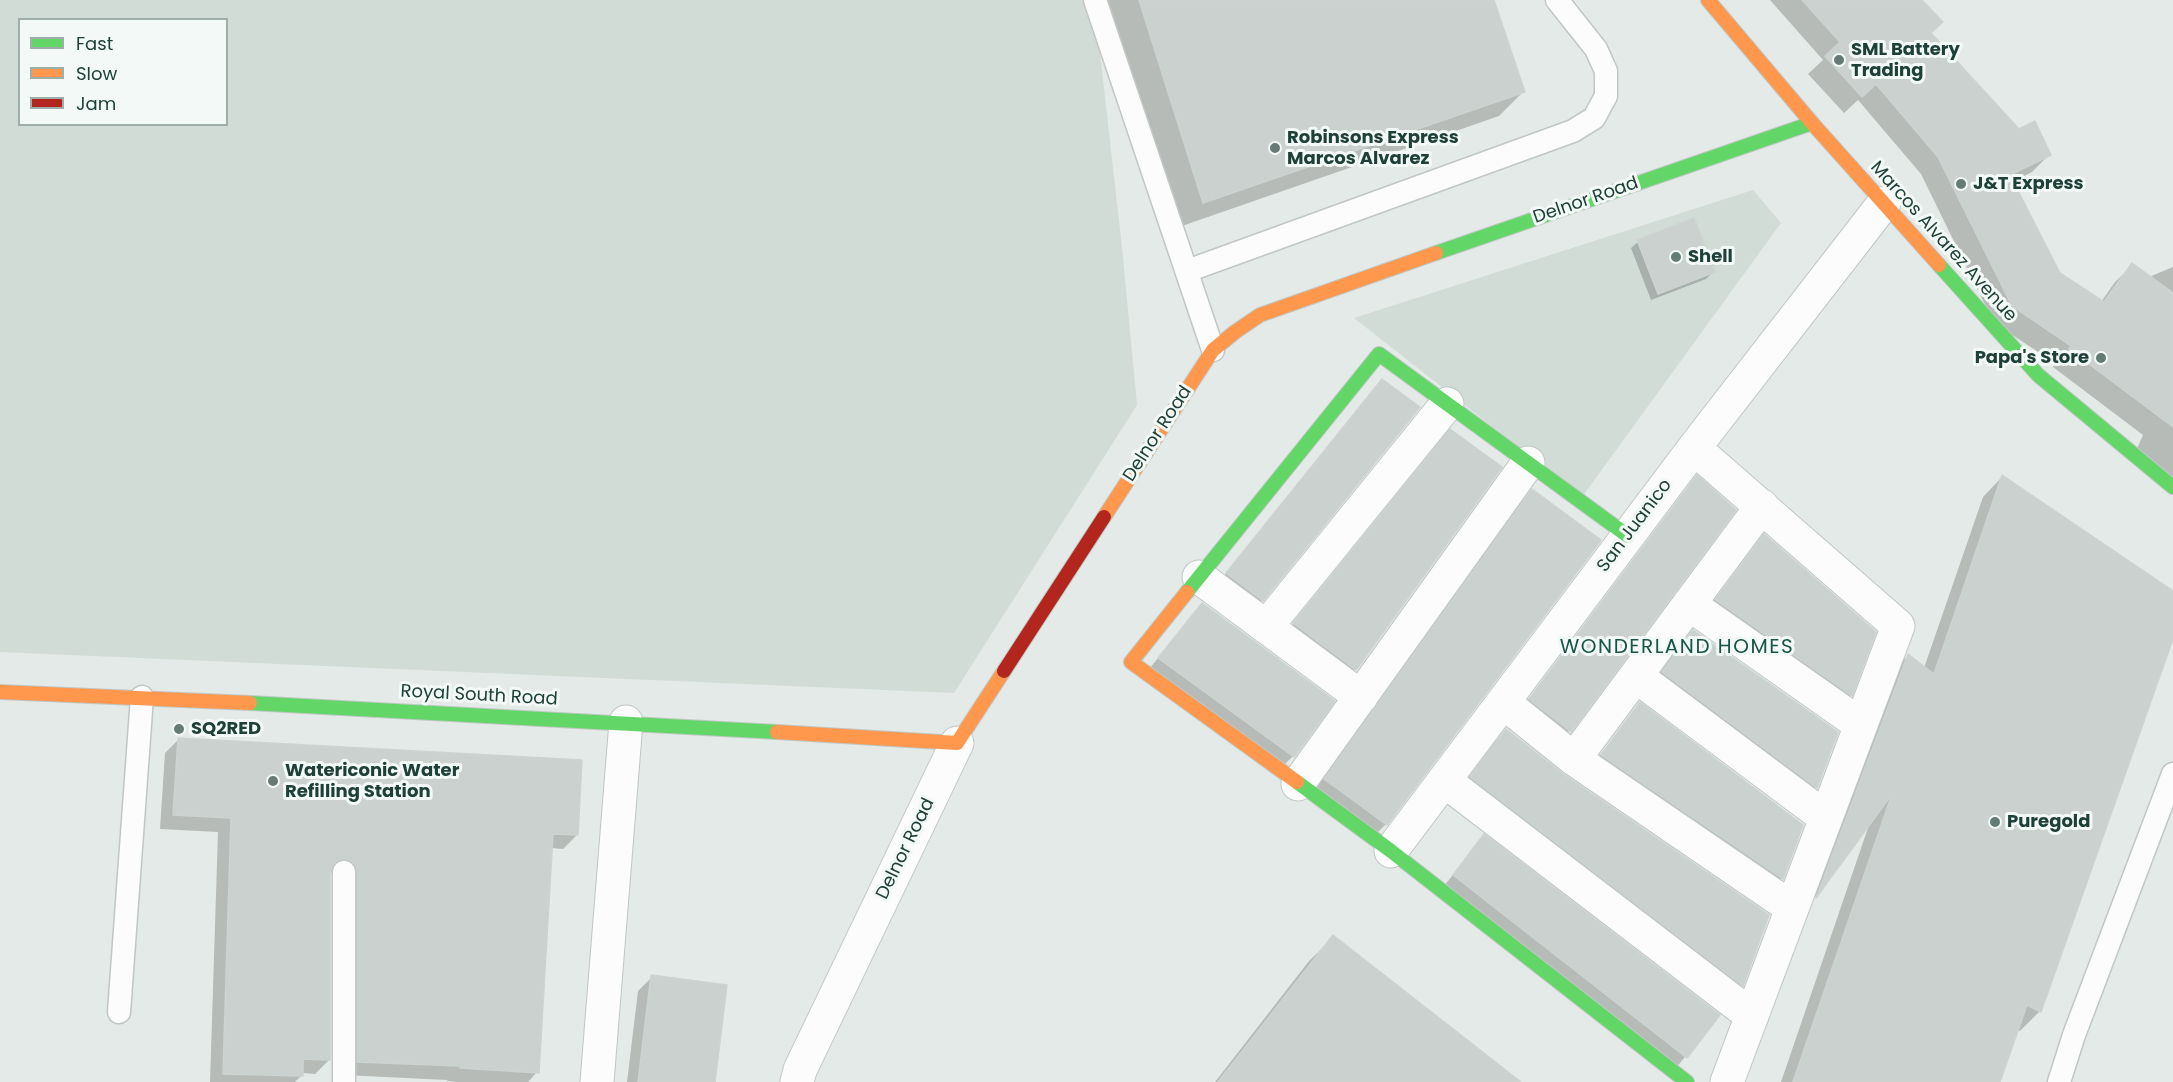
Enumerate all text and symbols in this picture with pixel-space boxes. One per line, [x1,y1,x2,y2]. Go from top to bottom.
legend [18,18,228,126]
text: Fast [76,31,113,56]
place label: SML Battery Trading [1851,39,1960,82]
marker: SML Battery Trading [1832,53,1846,67]
text: Slow [76,61,117,86]
text: Jam [76,91,116,116]
place label: Robinsons Express Marcos Alvarez [1287,127,1459,170]
marker: Robinsons Express Marcos Alvarez [1268,141,1282,155]
street label: Marcos Alvarez Avenue [1865,157,2021,327]
street label: Delnor Road [1531,173,1641,229]
place label: J&T Express [1973,173,2084,195]
marker: J&T Express [1954,177,1968,191]
place label: Shell [1688,246,1733,268]
marker: Shell [1669,250,1683,264]
place label: Papa's Store [1975,347,2089,369]
marker: Papa's Store [2094,351,2108,365]
street label: Delnor Road [1119,382,1197,486]
street label: San Juanico [1593,475,1677,577]
district label: WONDERLAND HOMES [1560,636,1794,660]
street label: Royal South Road [400,681,558,711]
place label: SQ2RED [191,718,261,740]
marker: SQ2RED [172,722,186,736]
place label: Watericonic Water Refilling Station [285,760,459,802]
marker: Watericonic Water Refilling Station [266,774,280,788]
street label: Delnor Road [872,795,940,903]
place label: Puregold [2007,811,2090,833]
marker: Puregold [1988,815,2002,829]

